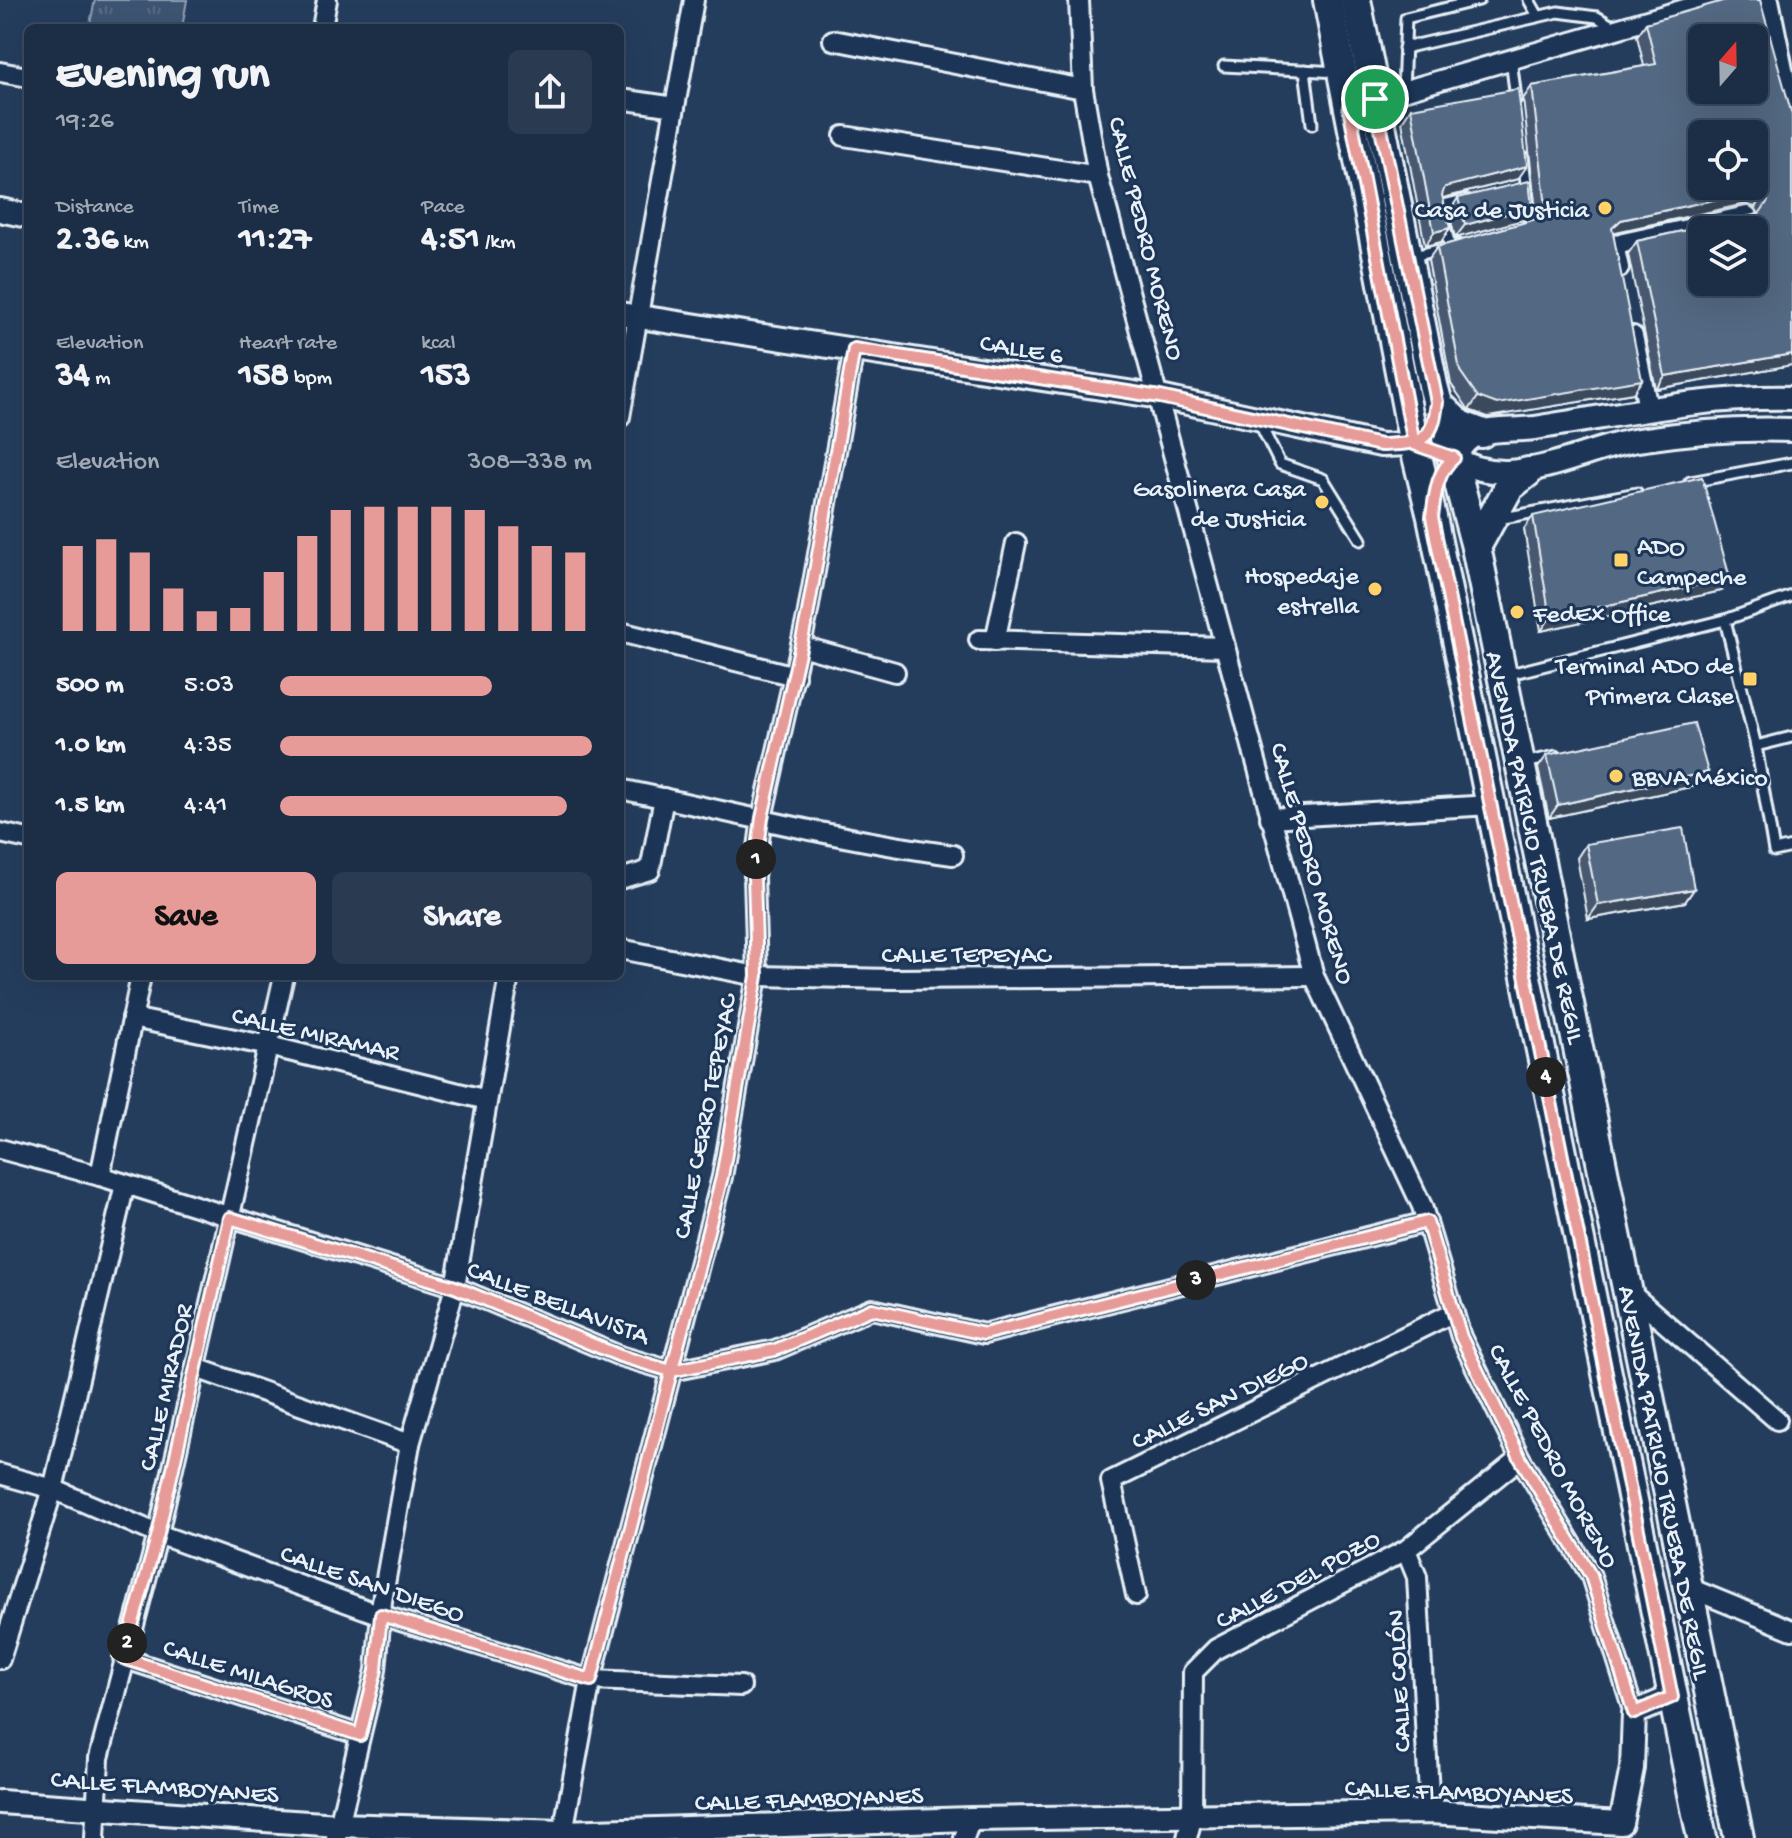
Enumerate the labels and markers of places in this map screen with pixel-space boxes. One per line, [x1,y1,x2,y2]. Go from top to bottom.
pin [1341,65,1409,133]
place label: Casa de Justicia [1415,197,1591,228]
marker: Casa de Justicia [1596,199,1614,217]
place label: Gasolinera Casa de Justicia [1133,476,1308,537]
marker: Gasolinera Casa de Justicia [1313,493,1331,511]
place label: ADO Campeche [1637,534,1747,595]
marker: ADO Campeche [1612,551,1630,569]
place label: Hospedaje estrella [1244,563,1361,624]
marker: Hospedaje estrella [1366,580,1384,598]
place label: FedEx Office [1532,601,1671,632]
marker: FedEx Office [1508,603,1526,621]
place label: Terminal ADO de Primera Clase [1554,653,1735,714]
marker: Terminal ADO de Primera Clase [1741,670,1759,688]
place label: BBVA México [1631,765,1768,796]
marker: BBVA México [1607,767,1625,785]
pin: 1 [736,839,776,879]
pin: 4 [1526,1057,1566,1097]
pin: 3 [1176,1260,1216,1300]
pin: 2 [107,1623,147,1663]

